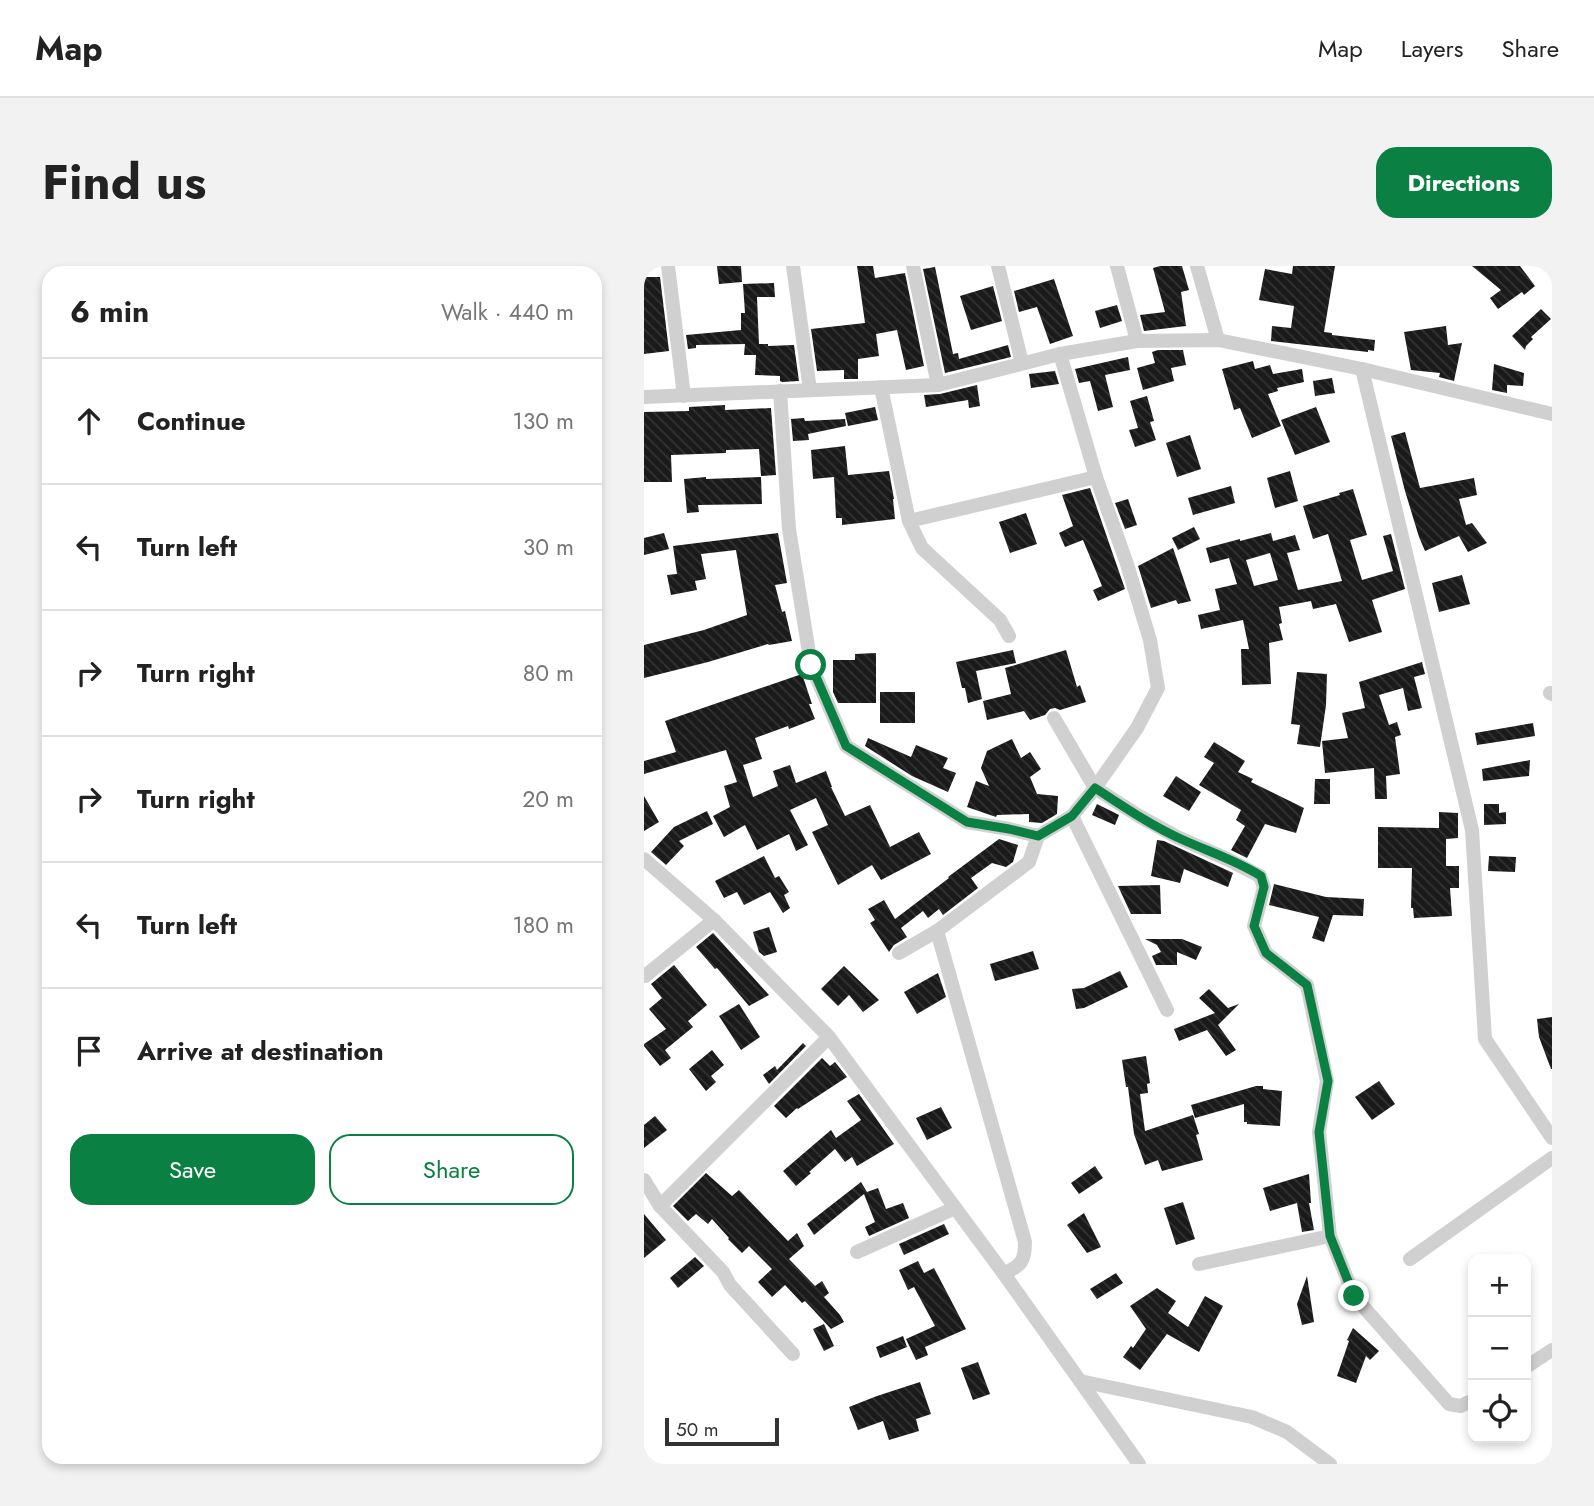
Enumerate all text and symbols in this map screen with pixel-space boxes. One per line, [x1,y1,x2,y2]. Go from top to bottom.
text: Map [35,25,103,72]
text: Map [1318,31,1363,66]
text: Layers [1401,31,1463,66]
text: Share [1501,31,1559,66]
text: Find us [42,147,206,217]
button: Directions [1376,147,1552,218]
text: 6 min [70,290,149,333]
text: Walk · 440 m [441,295,574,329]
icon: ahead [70,402,108,440]
text: Continue [137,402,246,440]
text: 130 m [512,404,574,438]
icon: left [70,528,108,566]
text: Turn left [137,528,237,566]
text: 30 m [523,530,574,564]
route start [795,649,826,680]
icon: right [70,654,108,692]
text: Turn right [137,654,255,692]
text: 80 m [523,656,574,690]
icon: right [70,780,108,818]
text: Turn right [137,780,255,818]
text: 20 m [522,782,574,816]
icon: left [70,906,108,944]
text: Turn left [137,906,237,944]
text: 180 m [512,908,574,942]
icon: arrive [70,1032,108,1070]
text: Arrive at destination [137,1032,384,1070]
button: Save [70,1134,315,1205]
button: Share [329,1134,574,1205]
map controls [1468,1254,1531,1443]
button: + [1468,1254,1531,1317]
route end [1338,1280,1369,1311]
button: − [1468,1317,1531,1380]
button: locate [1468,1380,1531,1443]
scale bar [665,1415,779,1447]
text: 50 m [676,1416,719,1443]

